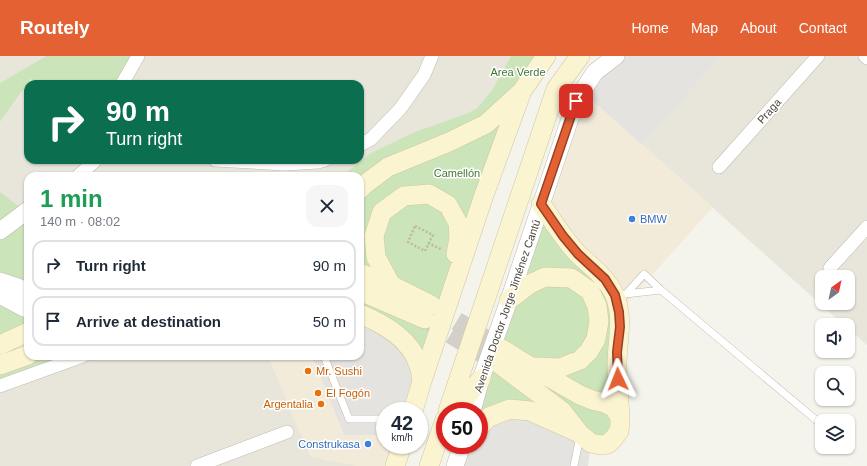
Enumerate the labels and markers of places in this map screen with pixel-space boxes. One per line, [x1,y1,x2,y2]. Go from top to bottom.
pin [559,84,593,118]
place label: BMW [640,213,668,225]
marker: BMW [627,214,637,224]
place label: Mr. Sushi [316,365,362,377]
marker: Mr. Sushi [303,366,313,376]
place label: El Fogón [326,387,370,399]
marker: El Fogón [313,388,323,398]
place label: Argentalia [263,398,314,410]
marker: Argentalia [316,399,326,409]
place label: Construkasa [298,438,361,450]
marker: Construkasa [363,439,373,449]

